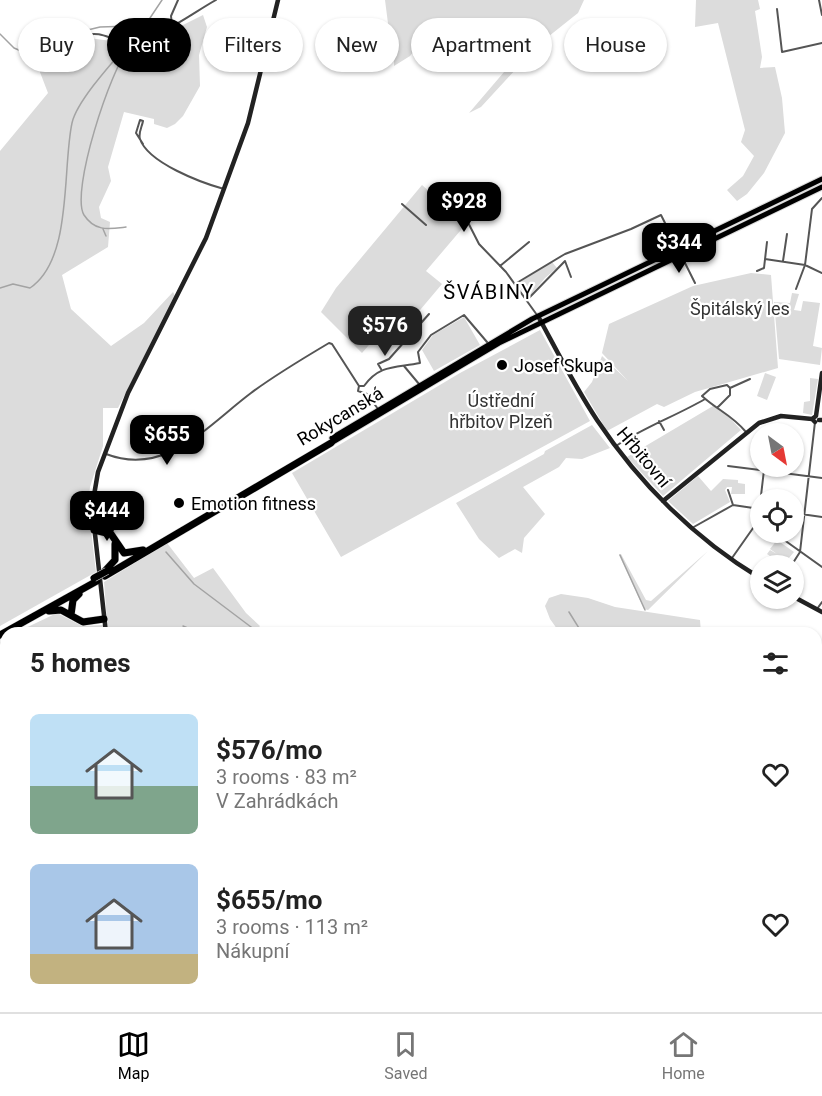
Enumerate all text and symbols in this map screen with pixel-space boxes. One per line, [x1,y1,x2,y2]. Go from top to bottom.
chip: Buy [18,18,95,72]
chip: Rent [107,18,191,72]
chip: Filters [203,18,303,72]
chip: New [315,18,399,72]
chip: Apartment [411,18,552,72]
chip: House [564,18,667,72]
pin: $928 [428,182,500,233]
text: $928 [441,189,487,213]
pin: $344 [643,223,715,274]
text: $344 [656,230,702,254]
district label: ŠVÁBINY [443,280,535,304]
park label: Špitálský les [690,298,790,319]
pin: $576 [349,306,421,357]
text: $576 [362,313,408,337]
place label: Josef Skupa [514,355,613,376]
marker: Josef Skupa [495,358,509,372]
street label: Rokycanská [293,382,387,450]
park label: Ústřední hřbitov Plzeň [449,390,553,432]
pin: $655 [131,415,203,466]
text: $655 [144,422,190,446]
street label: Hřbitovní [613,423,676,492]
north arrow [750,423,804,477]
map controls [750,423,804,609]
button: locate [750,489,804,543]
pin: $444 [71,491,143,542]
place label: Emotion fitness [191,493,316,514]
marker: Emotion fitness [172,496,186,510]
text: $444 [84,498,130,522]
button: layers [750,555,804,609]
icon: filters [759,647,792,680]
text: 5 homes [30,648,131,678]
text: $576/mo [216,735,323,765]
icon: home [78,738,150,810]
icon: heart [759,758,792,791]
text: 3 rooms · 83 m² [216,765,357,789]
text: V Zahrádkách [216,789,339,813]
text: $655/mo [216,885,323,915]
icon: home [78,888,150,960]
icon: heart [759,908,792,941]
text: 3 rooms · 113 m² [216,915,368,939]
text: Nákupní [216,939,290,963]
tab: Map [117,1028,150,1083]
tab: Saved [384,1028,428,1083]
tab: Home [662,1028,705,1083]

